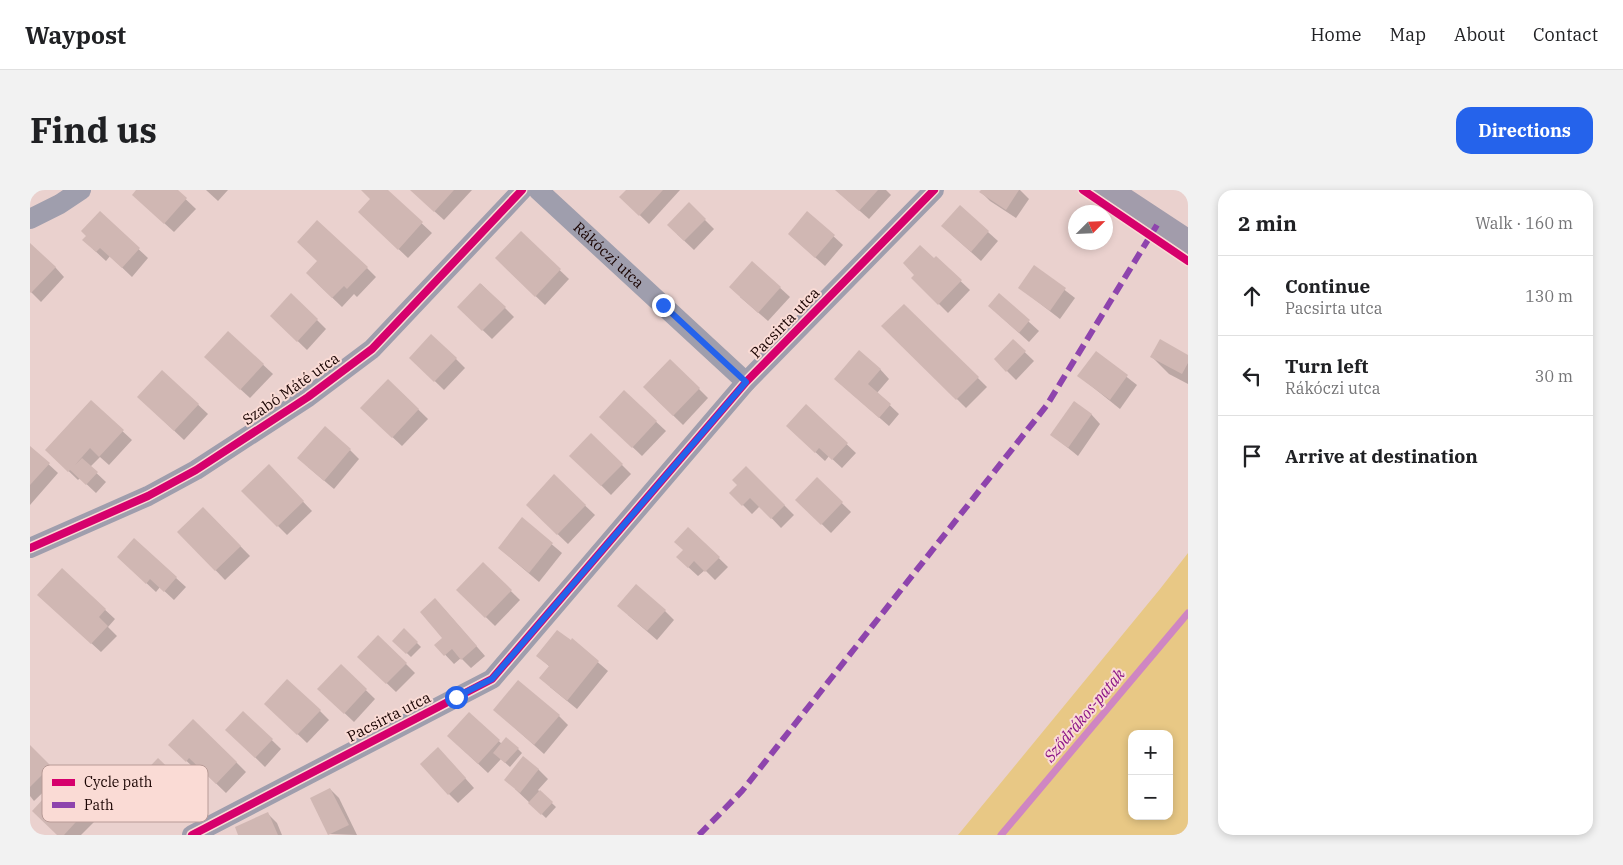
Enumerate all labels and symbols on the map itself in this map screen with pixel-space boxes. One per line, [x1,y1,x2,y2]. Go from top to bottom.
north arrow [1068,205,1113,250]
street label: Rákóczi utca [570,217,648,292]
street label: Pacsirta utca [746,283,823,362]
route end [652,294,675,317]
street label: Szabó Máté utca [239,348,343,429]
water label: Sződrákos-patak [1039,664,1129,766]
route start [445,686,468,709]
street label: Pacsirta utca [344,687,434,746]
legend [42,765,208,822]
text: Cycle path [84,773,153,791]
text: Path [84,796,114,814]

